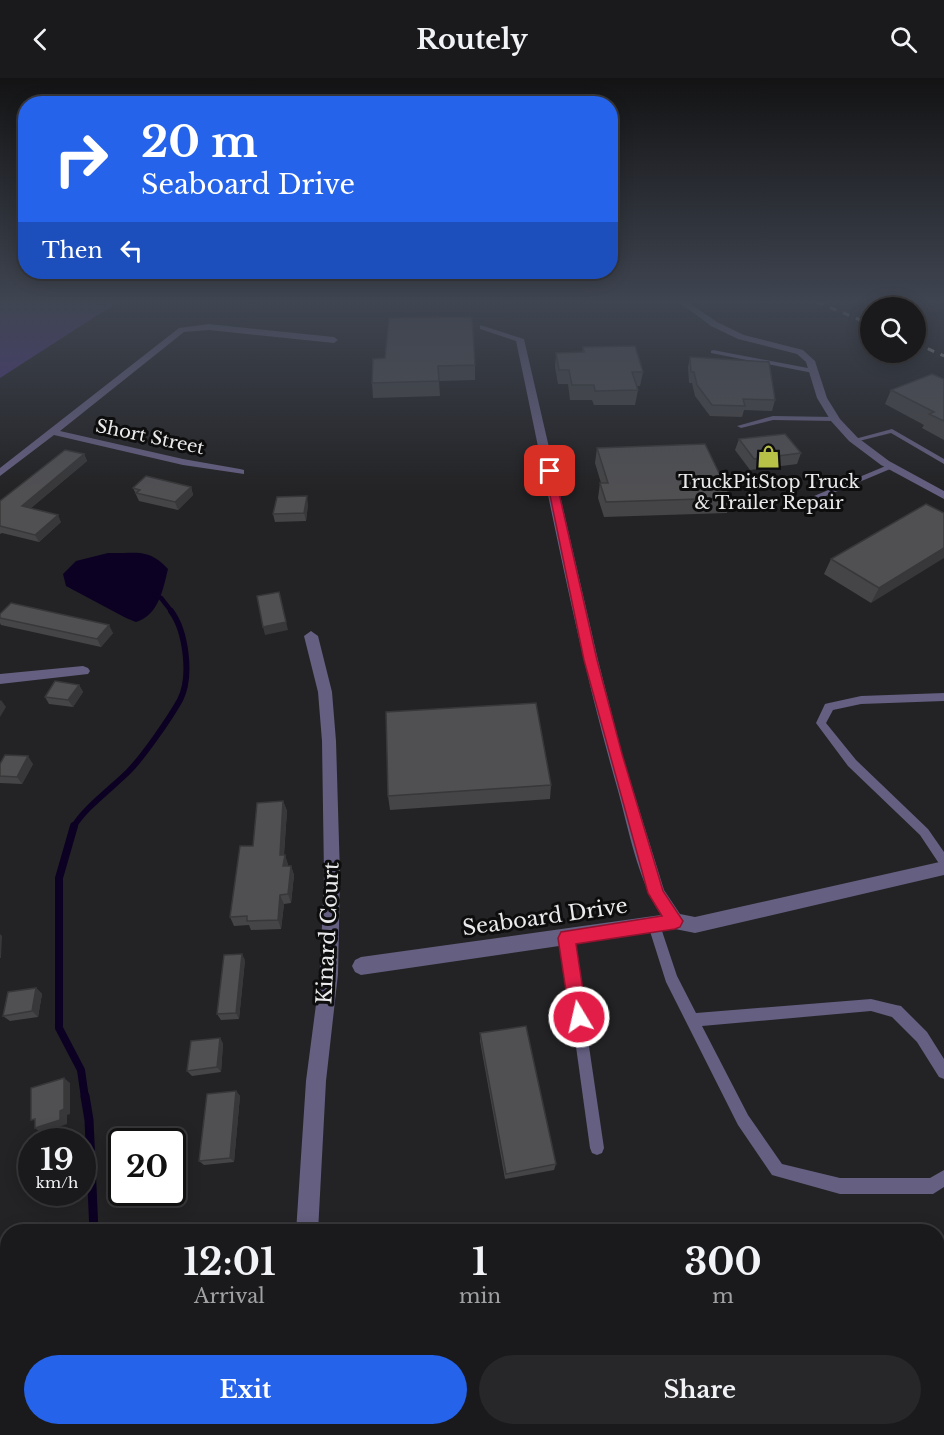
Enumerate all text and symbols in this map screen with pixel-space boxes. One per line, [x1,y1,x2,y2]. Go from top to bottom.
icon: back [24,23,57,56]
text: Routely [416,23,528,56]
icon: search [887,23,920,56]
text: 20 m [141,116,258,168]
icon: right [42,120,120,198]
text: Seaboard Drive [141,168,355,201]
icon: left [115,234,148,267]
text: Then [42,237,103,264]
map controls [860,297,926,363]
button: search [860,297,926,363]
street label: Short Street [94,415,207,459]
shop icon: TruckPitStop Truck & Trailer Repair [756,443,782,469]
pin [524,445,575,496]
icon: arrive [533,454,566,487]
place label: TruckPitStop Truck & Trailer Repair [678,471,860,514]
street label: Kinard Court [311,861,345,1005]
street label: Seaboard Drive [461,893,629,941]
position arrow [547,985,611,1049]
speed limit sign: 20 [108,1128,186,1206]
text: 19 [40,1141,74,1178]
text: km/h [36,1173,78,1192]
text: 12:01 [183,1240,276,1285]
text: 1 [472,1240,488,1285]
text: 300 [684,1240,762,1285]
text: Arrival [194,1284,265,1308]
text: min [459,1284,501,1308]
text: m [712,1284,734,1308]
button: Exit [24,1355,467,1424]
button: Share [479,1355,921,1424]

